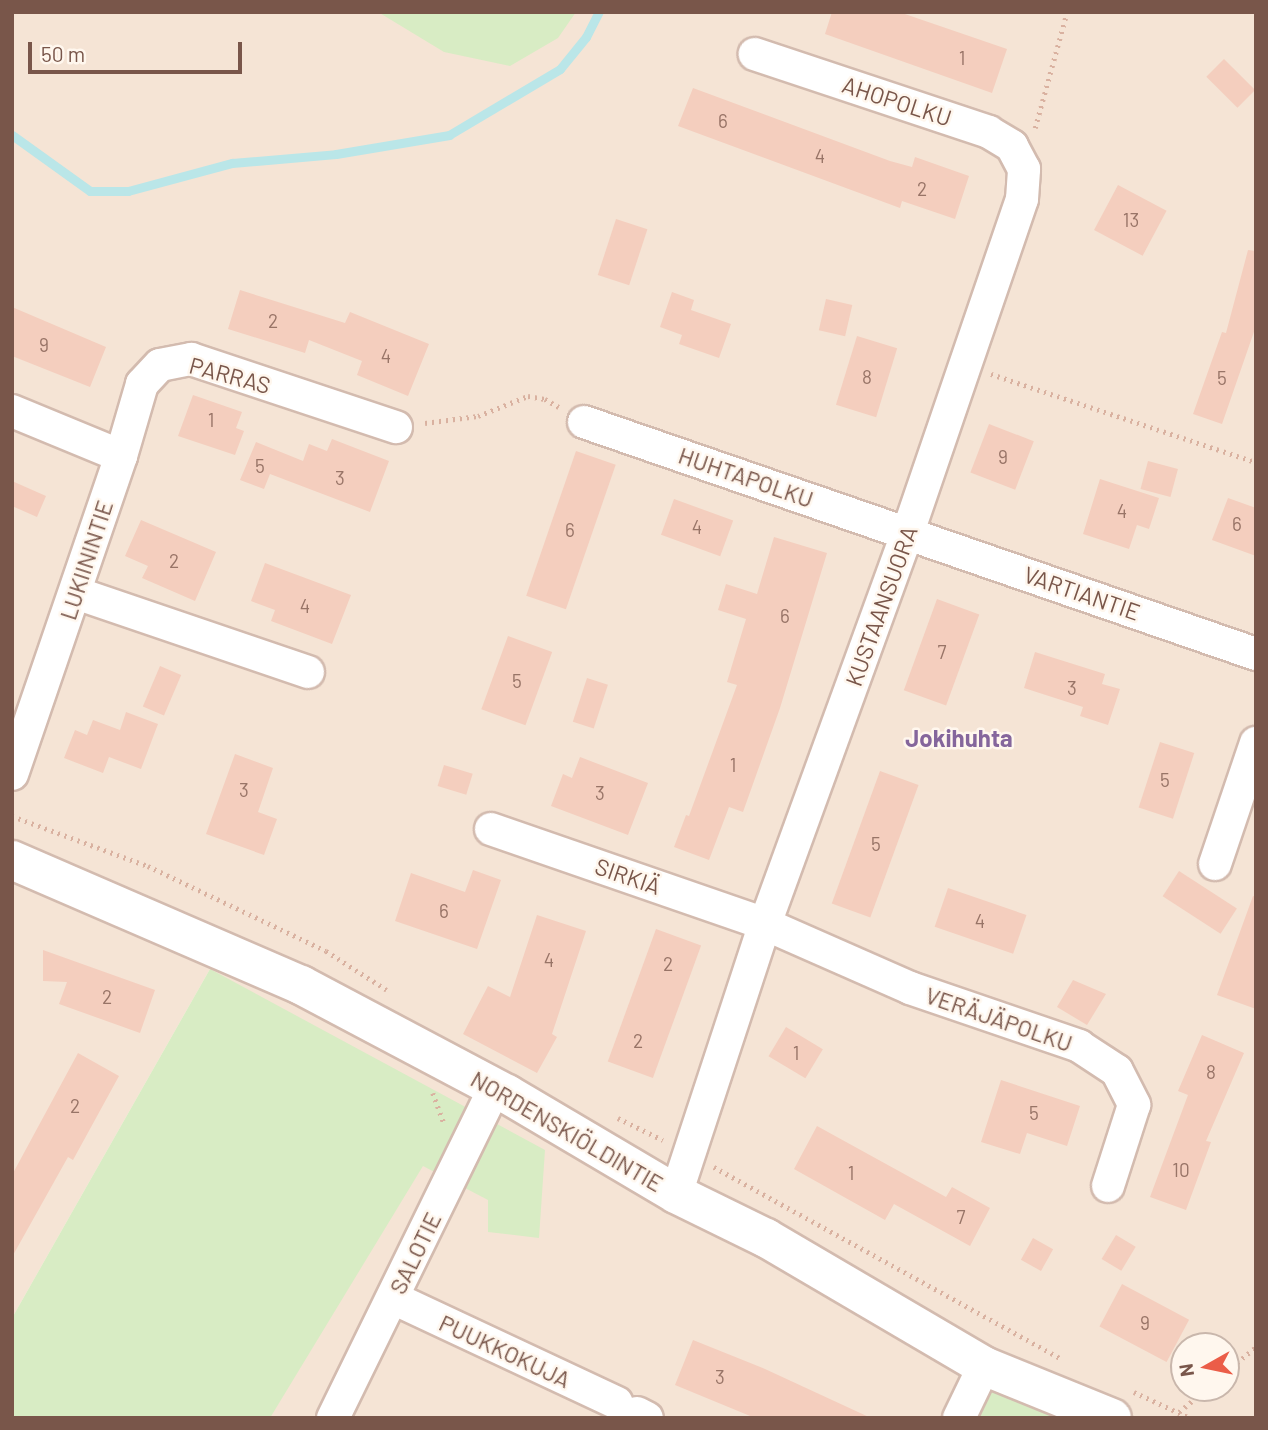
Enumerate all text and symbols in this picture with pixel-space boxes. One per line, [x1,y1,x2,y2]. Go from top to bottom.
scale bar [32,28,245,72]
text: 50 m [41,41,85,66]
house number: 1 [959,47,965,69]
street label: AHOPOLKU [839,70,955,132]
house number: 6 [718,110,728,132]
house number: 4 [815,145,825,167]
house number: 2 [917,178,927,200]
house number: 13 [1123,209,1139,231]
house number: 2 [268,310,278,332]
house number: 9 [39,334,49,356]
house number: 4 [381,345,391,367]
street label: PARRAS [187,351,273,399]
house number: 8 [862,366,872,388]
house number: 5 [1217,367,1227,389]
house number: 1 [208,409,214,431]
street label: HUHTAPOLKU [675,441,817,513]
house number: 9 [998,446,1008,468]
house number: 5 [255,455,265,477]
house number: 3 [335,467,345,489]
street label: LUKIININTIE [54,497,118,623]
house number: 4 [1117,500,1127,522]
house number: 6 [1232,513,1242,535]
house number: 4 [692,516,702,538]
house number: 6 [565,519,575,541]
street label: KUSTAANSUORA [839,522,923,690]
house number: 2 [169,550,179,572]
street label: VARTIANTIE [1020,560,1144,626]
house number: 4 [300,595,310,617]
house number: 6 [780,605,790,627]
house number: 7 [938,641,946,663]
house number: 5 [512,670,522,692]
house number: 3 [1067,677,1077,699]
district label: Jokihuhta [905,724,1013,752]
house number: 1 [730,754,736,776]
house number: 5 [1160,769,1170,791]
house number: 3 [239,779,249,801]
house number: 3 [595,782,605,804]
house number: 5 [871,833,881,855]
street label: SIRKIÄ [592,852,664,900]
house number: 6 [439,900,449,922]
house number: 4 [975,910,985,932]
house number: 4 [544,949,554,971]
house number: 2 [663,953,673,975]
street label: VERÄJÄPOLKU [922,981,1076,1057]
house number: 2 [102,986,112,1008]
house number: 2 [633,1030,643,1052]
house number: 1 [793,1042,799,1064]
house number: 8 [1206,1061,1216,1083]
street label: NORDENSKIÖLDINTIE [466,1065,668,1197]
house number: 2 [70,1095,80,1117]
house number: 5 [1029,1102,1039,1124]
house number: 10 [1172,1159,1190,1181]
house number: 1 [848,1162,854,1184]
house number: 7 [957,1206,965,1228]
street label: SALOTIE [383,1208,447,1298]
street label: PUUKKOKUJA [435,1309,575,1393]
house number: 9 [1140,1312,1150,1334]
north arrow [1170,1332,1240,1402]
text: N [1173,1362,1198,1378]
house number: 3 [715,1366,725,1388]

